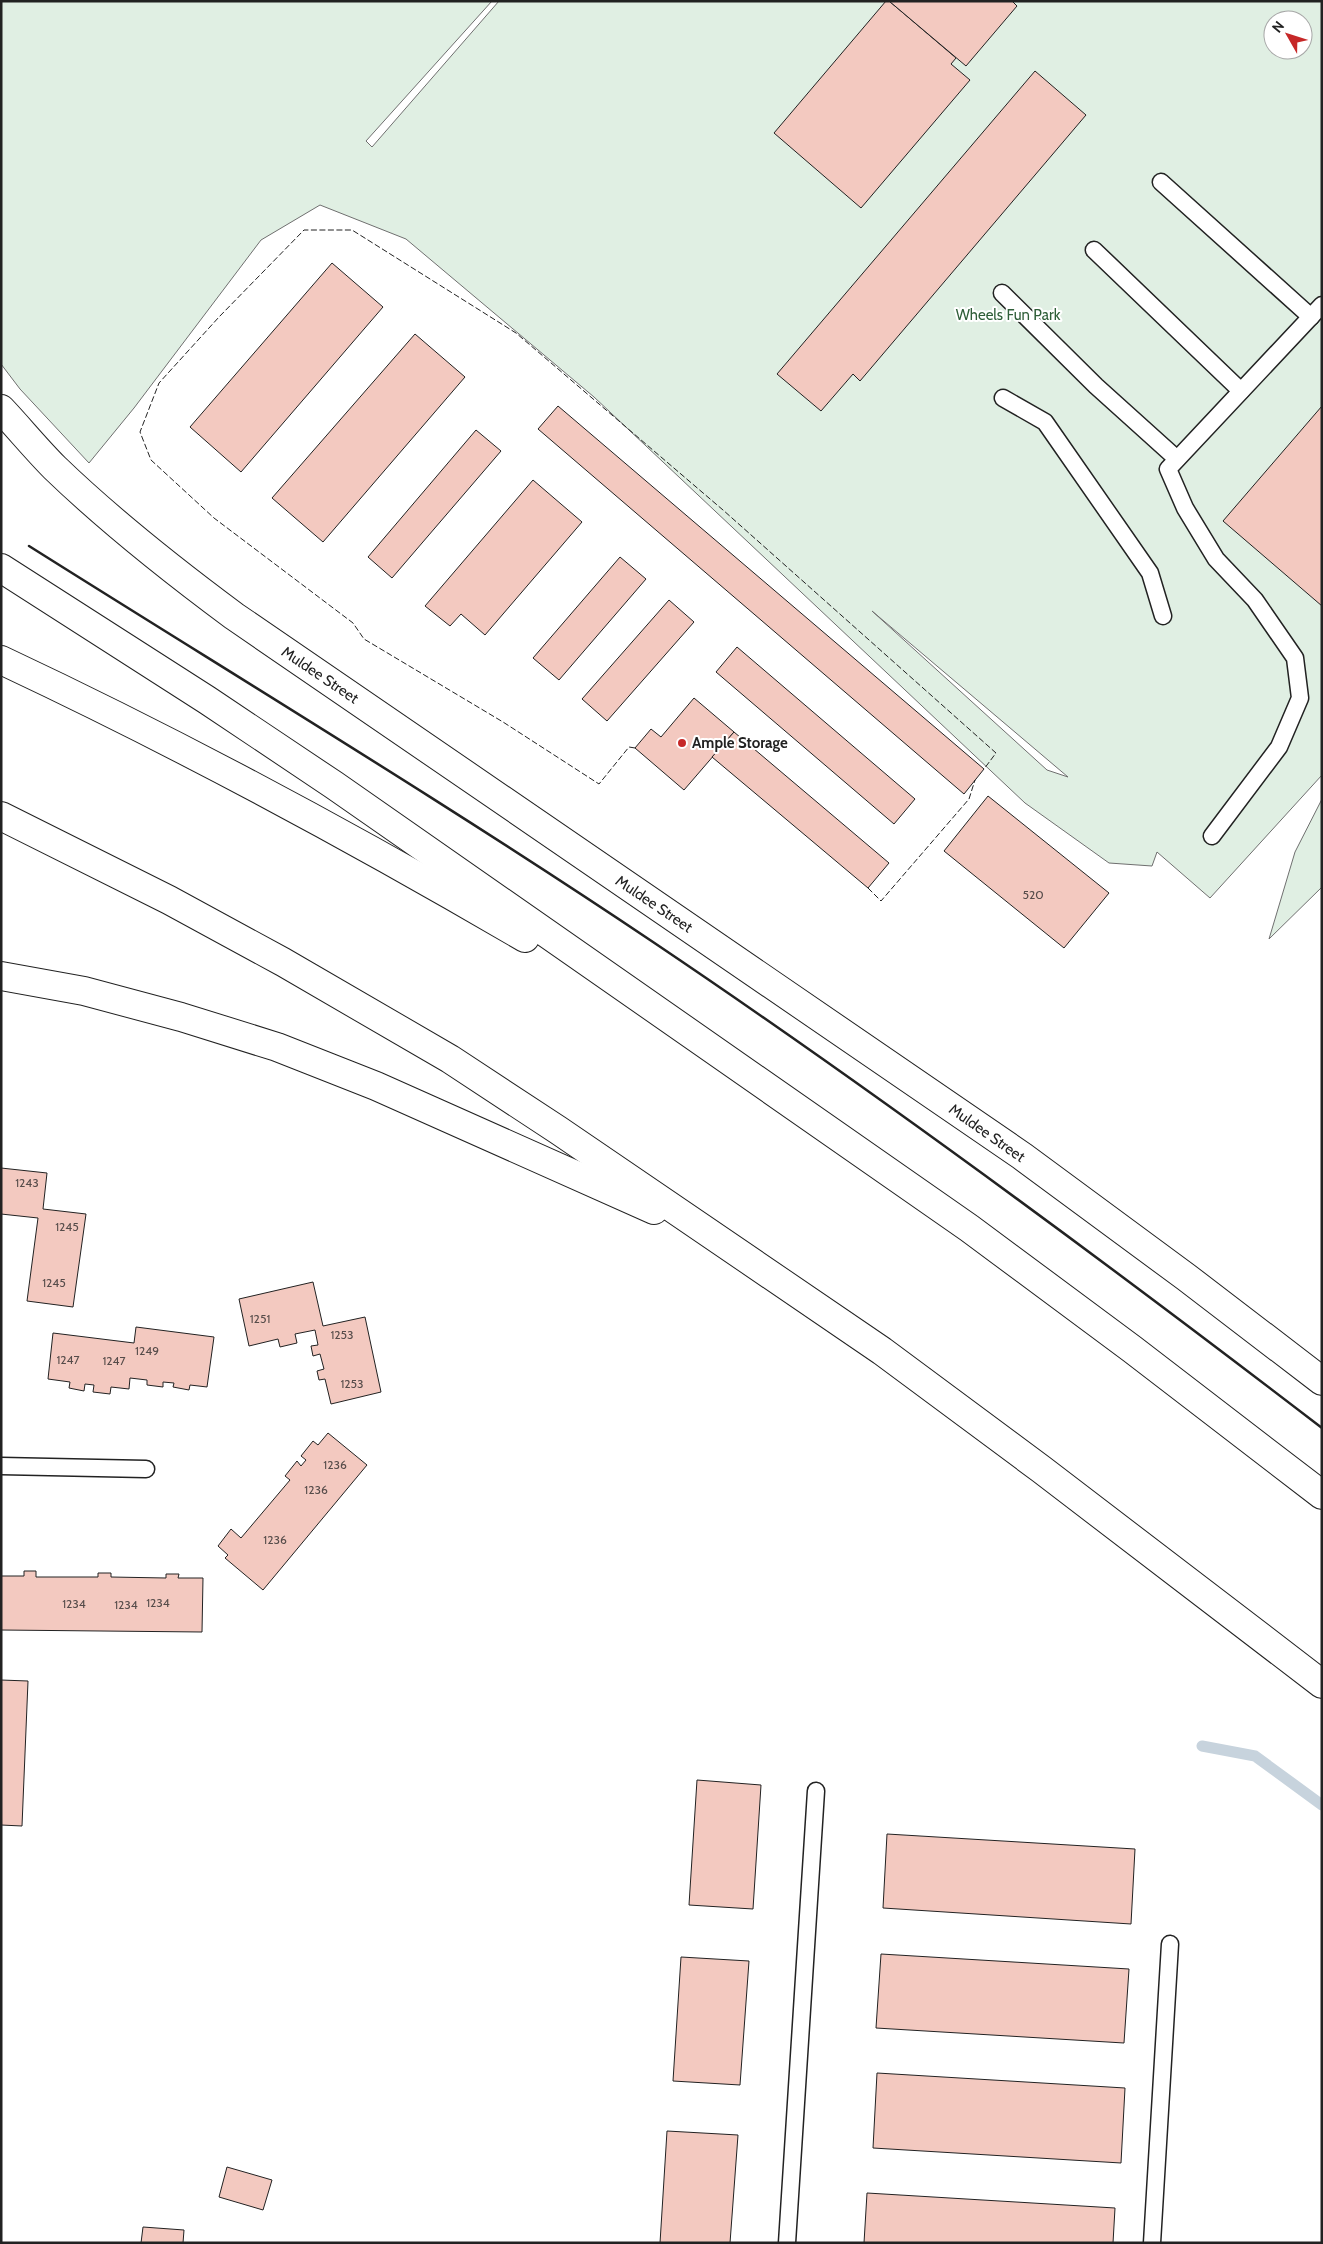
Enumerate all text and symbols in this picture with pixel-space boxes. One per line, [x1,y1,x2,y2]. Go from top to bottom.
north arrow [1263,10,1313,60]
text: N [1268,17,1288,36]
park label: Wheels Fun Park [956,306,1061,324]
street label: Muldee Street [278,643,362,707]
place label: Ample Storage [692,734,788,752]
marker: Ample Storage [676,737,688,749]
street label: Muldee Street [612,872,696,936]
house number: 520 [1022,887,1044,902]
street label: Muldee Street [945,1100,1029,1166]
house number: 1243 [15,1175,39,1190]
house number: 1245 [55,1219,79,1234]
house number: 1245 [42,1275,66,1290]
house number: 1251 [250,1311,270,1326]
house number: 1253 [330,1327,354,1342]
house number: 1249 [135,1343,159,1358]
house number: 1247 [56,1352,80,1367]
house number: 1247 [102,1353,126,1368]
house number: 1253 [340,1376,364,1391]
house number: 1236 [323,1457,347,1472]
house number: 1236 [304,1482,328,1497]
house number: 1236 [263,1532,287,1547]
house number: 1234 [146,1595,170,1610]
house number: 1234 [62,1596,86,1611]
house number: 1234 [114,1597,138,1612]

